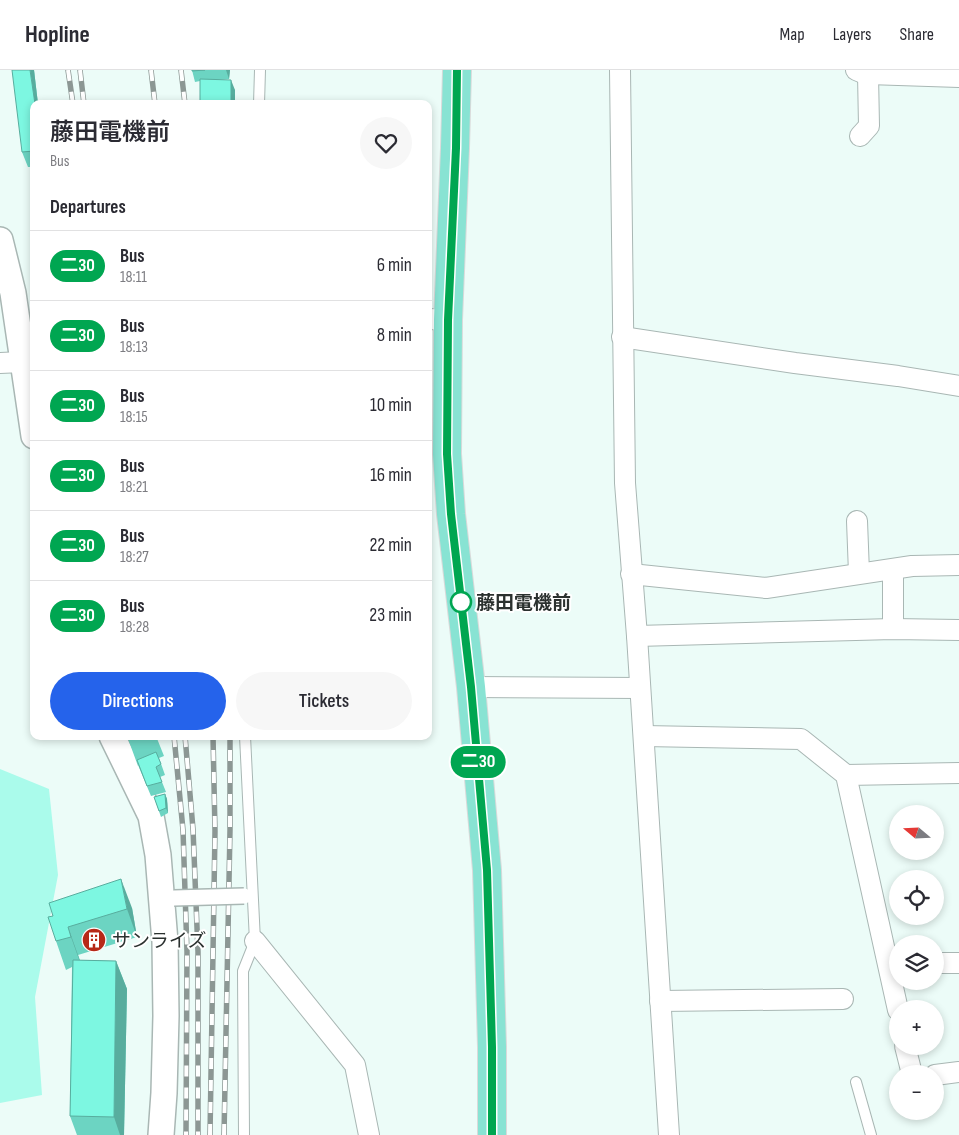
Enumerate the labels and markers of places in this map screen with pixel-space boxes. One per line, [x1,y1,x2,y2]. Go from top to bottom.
marker: 藤田電機前 [450,591,472,613]
place label: 藤田電機前 [476,592,571,615]
building icon: サンライズ [81,927,107,953]
place label: サンライズ [112,930,206,953]

